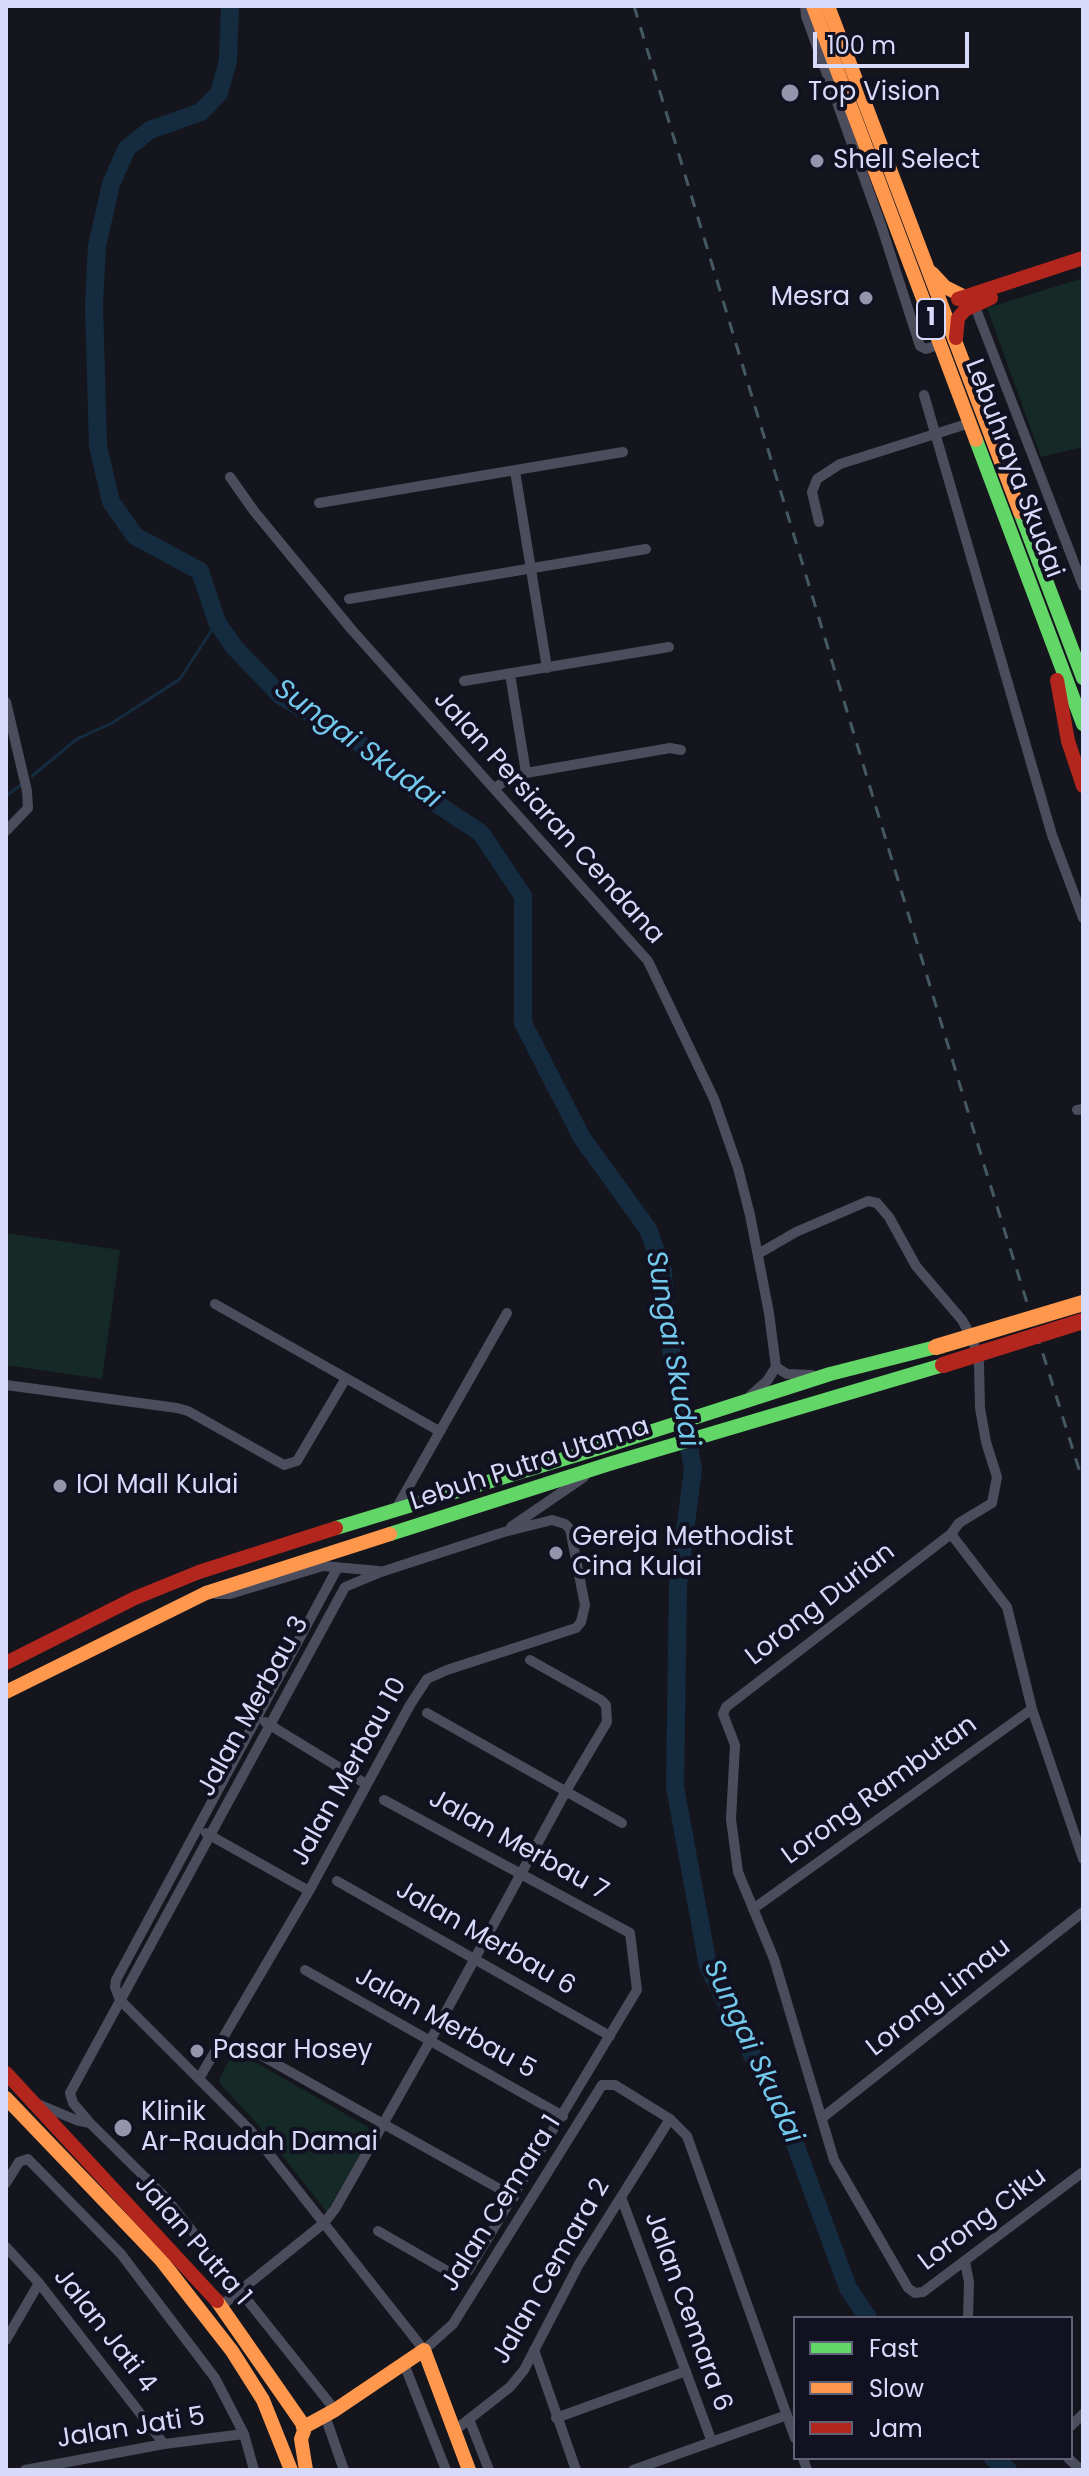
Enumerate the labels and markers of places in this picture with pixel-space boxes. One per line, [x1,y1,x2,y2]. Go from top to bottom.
place label: Top Vision [808,77,940,109]
marker: Top Vision [779,82,801,104]
place label: Shell Select [833,145,980,177]
marker: Shell Select [808,152,826,170]
place label: Mesra [771,282,850,314]
marker: Mesra [857,289,875,307]
place label: IOI Mall Kulai [76,1470,238,1502]
marker: IOI Mall Kulai [51,1477,69,1495]
place label: Gereja Methodist Cina Kulai [572,1522,793,1584]
marker: Gereja Methodist Cina Kulai [547,1544,565,1562]
place label: Pasar Hosey [213,2035,372,2067]
marker: Pasar Hosey [188,2042,206,2060]
place label: Klinik Ar-Raudah Damai [141,2097,378,2158]
marker: Klinik Ar-Raudah Damai [112,2117,134,2139]

